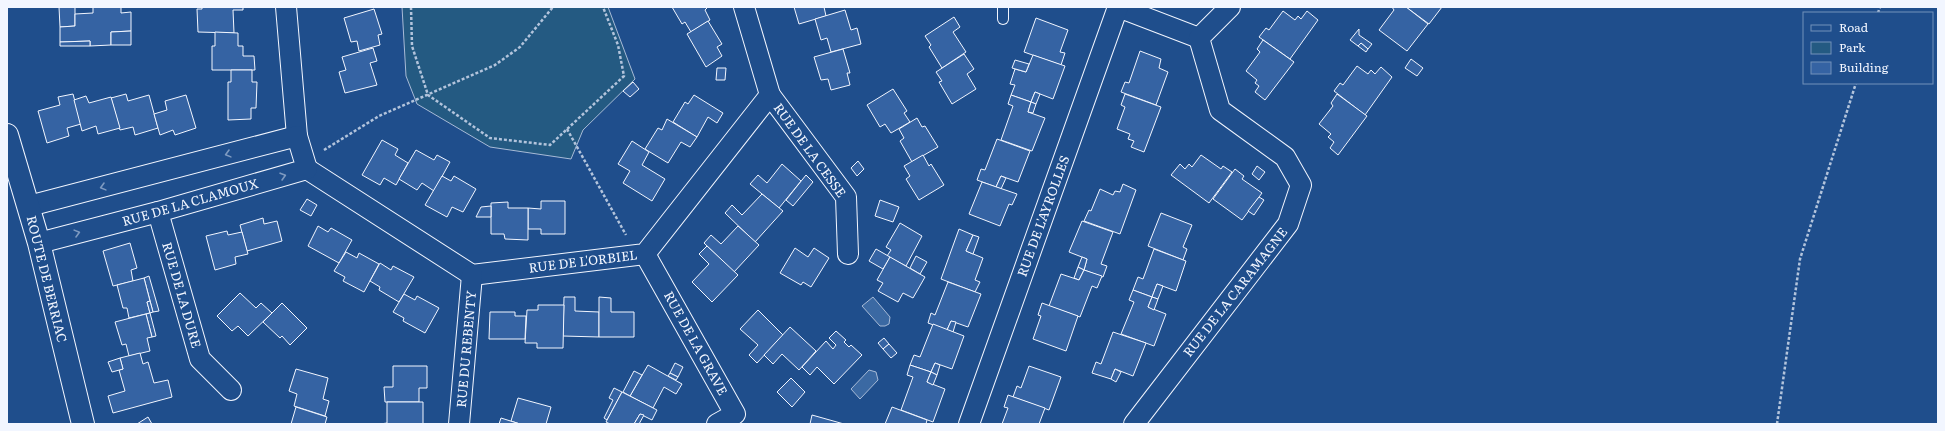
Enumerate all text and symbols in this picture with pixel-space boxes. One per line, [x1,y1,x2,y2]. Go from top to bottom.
legend [1803,12,1933,84]
text: Road [1839,18,1869,36]
text: Park [1839,38,1866,56]
text: Building [1839,58,1889,76]
street label: RUE DE LA CESSE [770,99,851,201]
one-way arrow [225,149,232,158]
street label: RUE DE L'AYROLLES [1012,152,1073,279]
one-way arrow [279,172,286,181]
street label: RUE DE LA CLAMOUX [120,173,260,230]
one-way arrow [100,182,107,191]
street label: ROUTE DE BERRIAC [23,213,72,344]
street label: RUE DE LA CARAMAGNE [1178,223,1291,361]
one-way arrow [73,229,80,238]
street label: RUE DE LA DURE [158,240,207,350]
street label: RUE DE L'ORBIEL [527,244,639,277]
street label: RUE DE LA GRAVE [660,287,733,398]
street label: RUE DU REBENTY [451,289,480,408]

